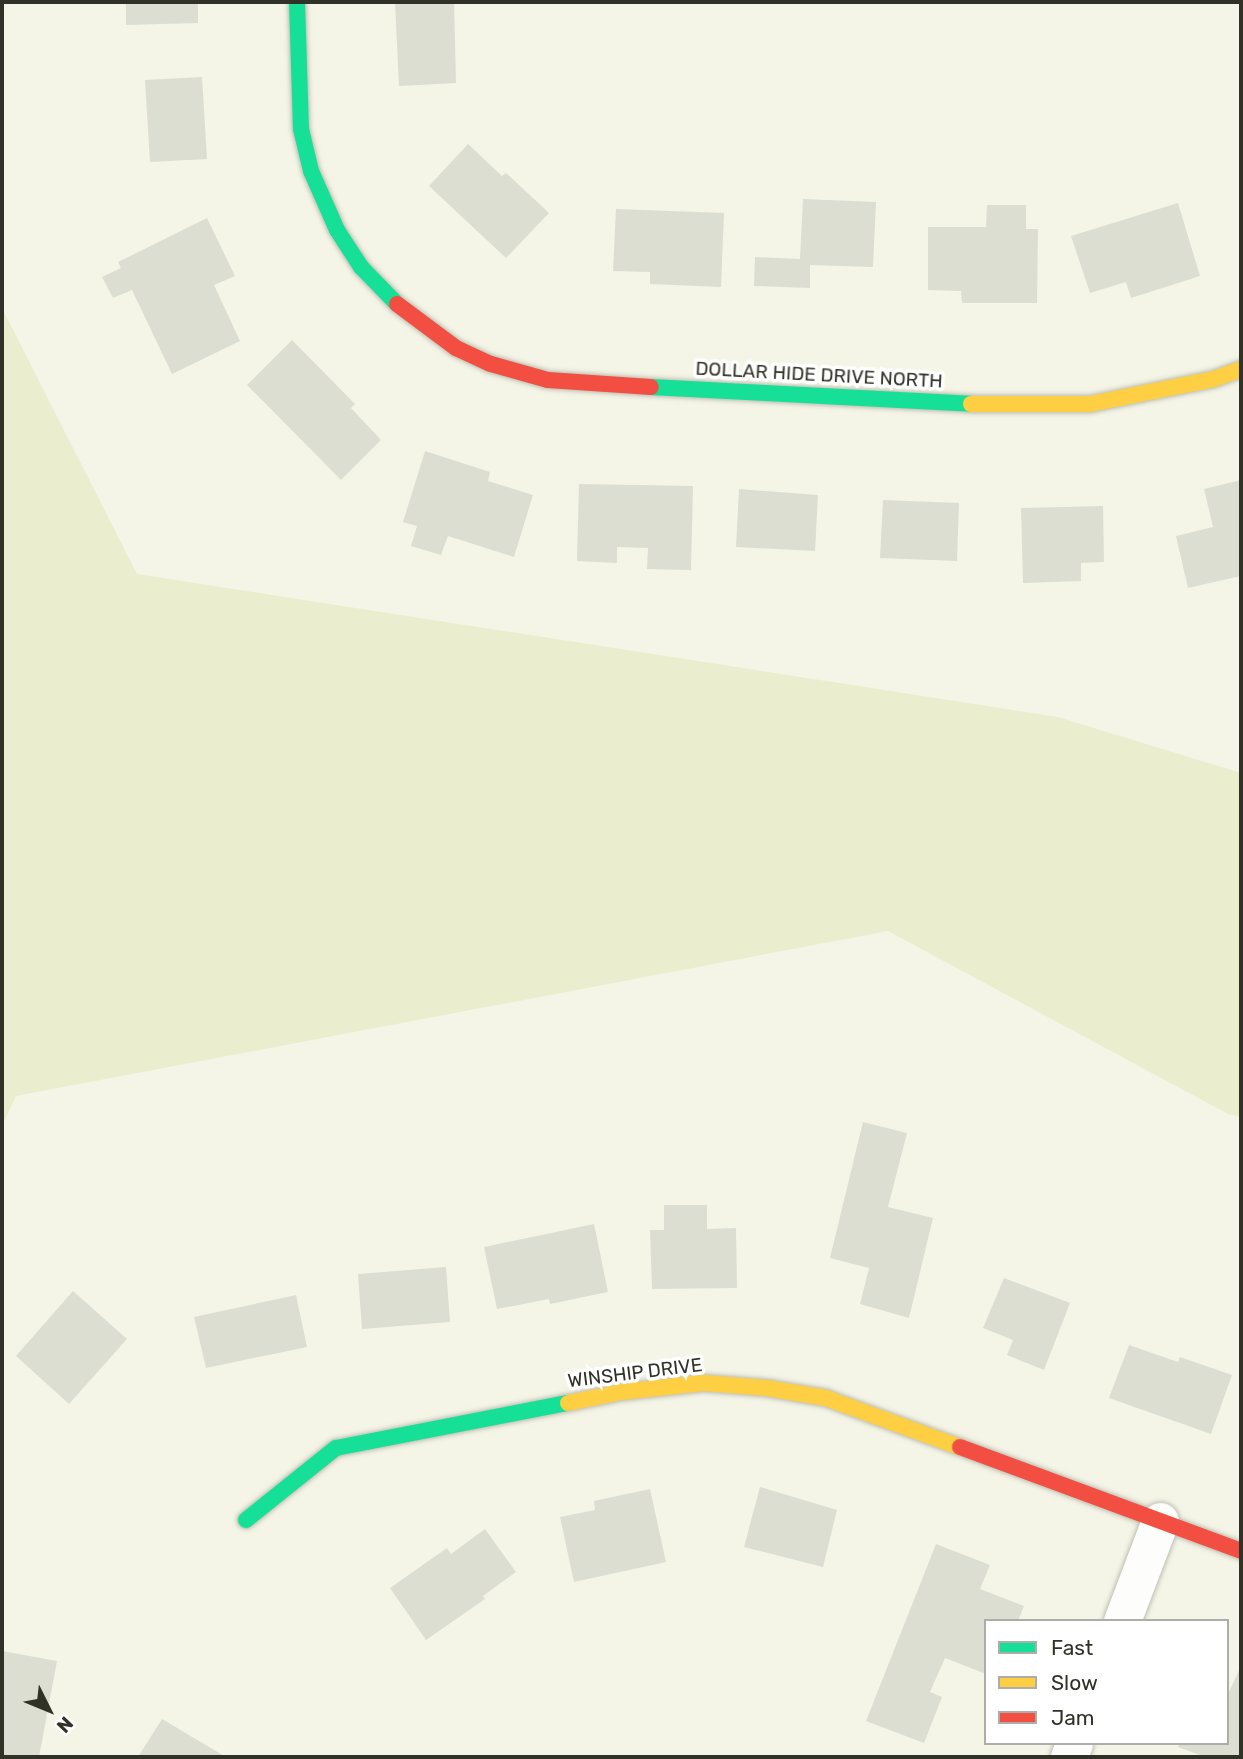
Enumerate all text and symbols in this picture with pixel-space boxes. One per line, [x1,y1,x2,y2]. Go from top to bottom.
street label: DOLLAR HIDE DRIVE NORTH [695,357,943,393]
street label: WINSHIP DRIVE [566,1353,704,1393]
legend [984,1619,1229,1745]
text: Fast [1051,1635,1093,1660]
text: Slow [1051,1670,1098,1695]
north arrow [14,1675,84,1745]
text: Jam [1051,1705,1095,1730]
text: N [52,1712,78,1737]

